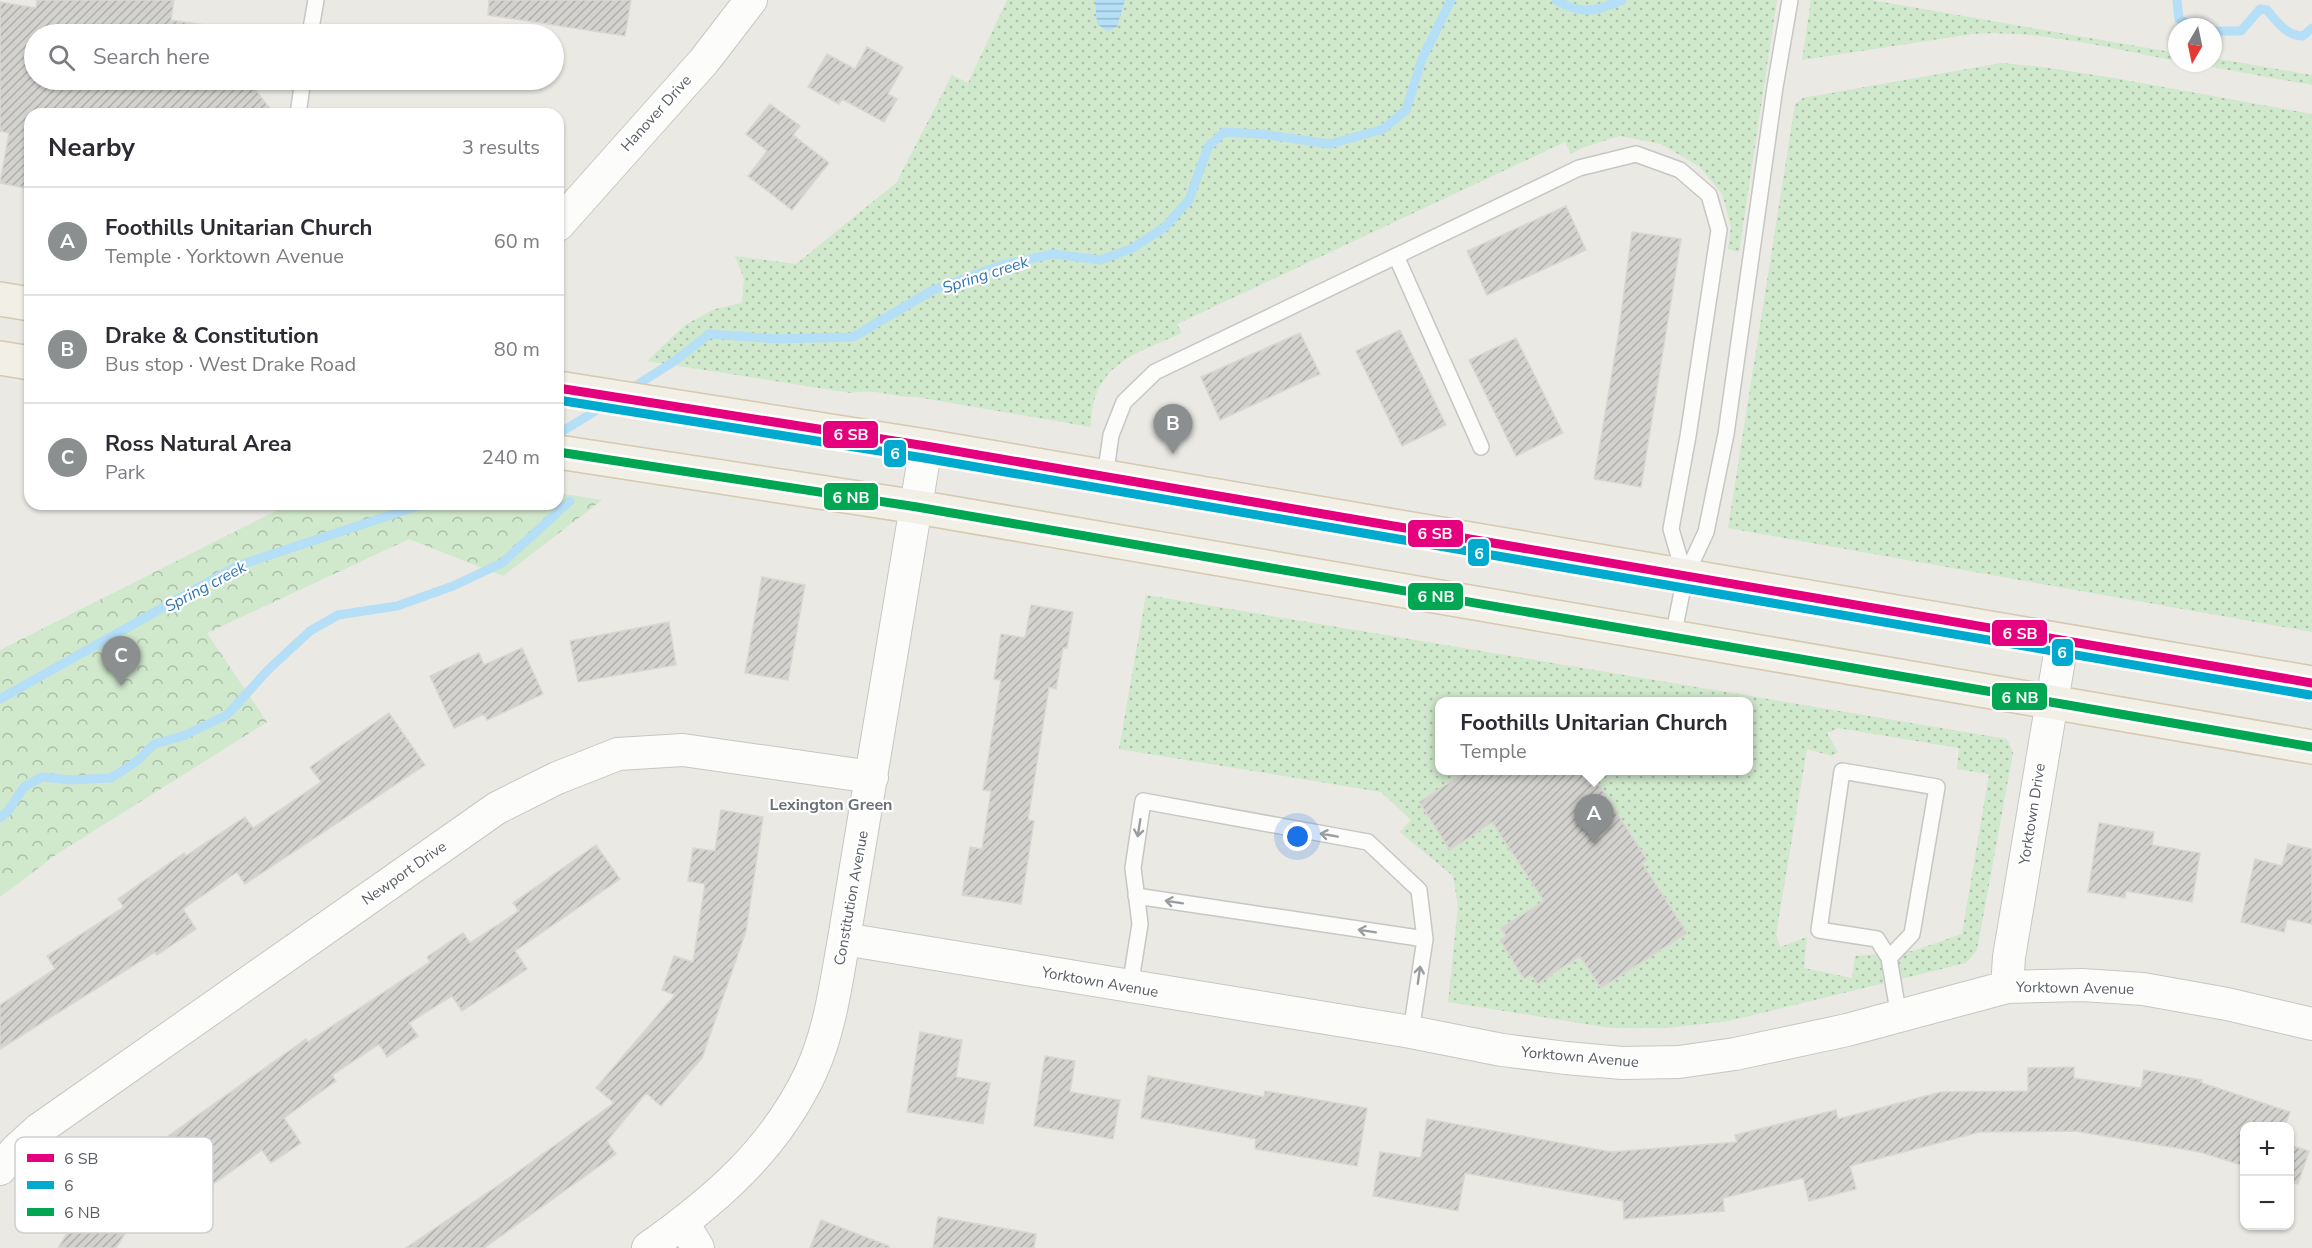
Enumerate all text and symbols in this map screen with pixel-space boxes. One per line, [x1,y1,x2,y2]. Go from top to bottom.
north arrow [2168,18,2222,72]
search box [24,24,564,90]
icon: search [45,41,78,74]
text: Search here [93,42,210,72]
street label: Hanover Drive [616,70,696,156]
text: Nearby [48,130,135,165]
text: 3 results [462,134,540,161]
text: Foothills Unitarian Church [105,213,372,243]
text: A [60,228,75,255]
text: 60 m [494,228,540,255]
text: Temple · Yorktown Avenue [105,243,344,270]
water label: Spring creek [939,250,1032,299]
text: Drake & Constitution [105,321,319,351]
text: B [61,336,74,363]
text: 80 m [494,336,540,363]
text: Bus stop · West Drake Road [105,351,356,378]
pin: B [1154,404,1192,454]
line badge: 6 SB [822,420,879,449]
text: 6 SB [833,424,869,446]
text: Ross Natural Area [105,429,292,459]
line badge: 6 [883,439,907,468]
text: 6 [890,443,900,465]
text: C [61,444,74,471]
text: 240 m [482,444,540,471]
text: Park [105,459,145,486]
line badge: 6 NB [823,482,879,511]
text: 6 NB [833,487,869,509]
line badge: 6 SB [1407,519,1464,548]
text: 6 SB [1417,523,1453,545]
line badge: 6 [1467,538,1490,567]
text: 6 [1474,543,1484,565]
water label: Spring creek [161,556,251,618]
line badge: 6 NB [1407,582,1464,611]
text: 6 NB [1418,586,1454,608]
line badge: 6 SB [1991,619,2048,647]
text: 6 SB [2002,623,2038,645]
pin: C [102,636,140,686]
line badge: 6 [2051,638,2074,667]
text: 6 [2057,642,2067,664]
line badge: 6 NB [1991,682,2048,711]
text: 6 NB [2002,687,2038,709]
popup [1435,697,1753,775]
text: Foothills Unitarian Church [1460,708,1728,738]
text: Temple [1460,738,1527,765]
street label: Yorktown Drive [2014,762,2050,867]
district label: Lexington Green [770,794,892,816]
pin: A [1574,794,1614,844]
one-way arrow [1134,818,1145,837]
your location [1283,822,1312,851]
street label: Constitution Avenue [829,829,873,967]
one-way arrow [1319,829,1339,840]
street label: Newport Drive [358,836,450,910]
one-way arrow [1164,896,1184,907]
one-way arrow [1357,925,1377,936]
street label: Yorktown Avenue [1039,962,1160,1002]
one-way arrow [1414,965,1425,985]
street label: Yorktown Avenue [2015,977,2134,999]
street label: Yorktown Avenue [1519,1042,1640,1072]
map controls [2240,1122,2294,1230]
button: + [2240,1122,2294,1176]
legend [15,1137,213,1233]
text: 6 SB [64,1148,98,1170]
text: 6 [64,1175,74,1197]
button: − [2240,1176,2294,1230]
text: 6 NB [64,1202,100,1224]

